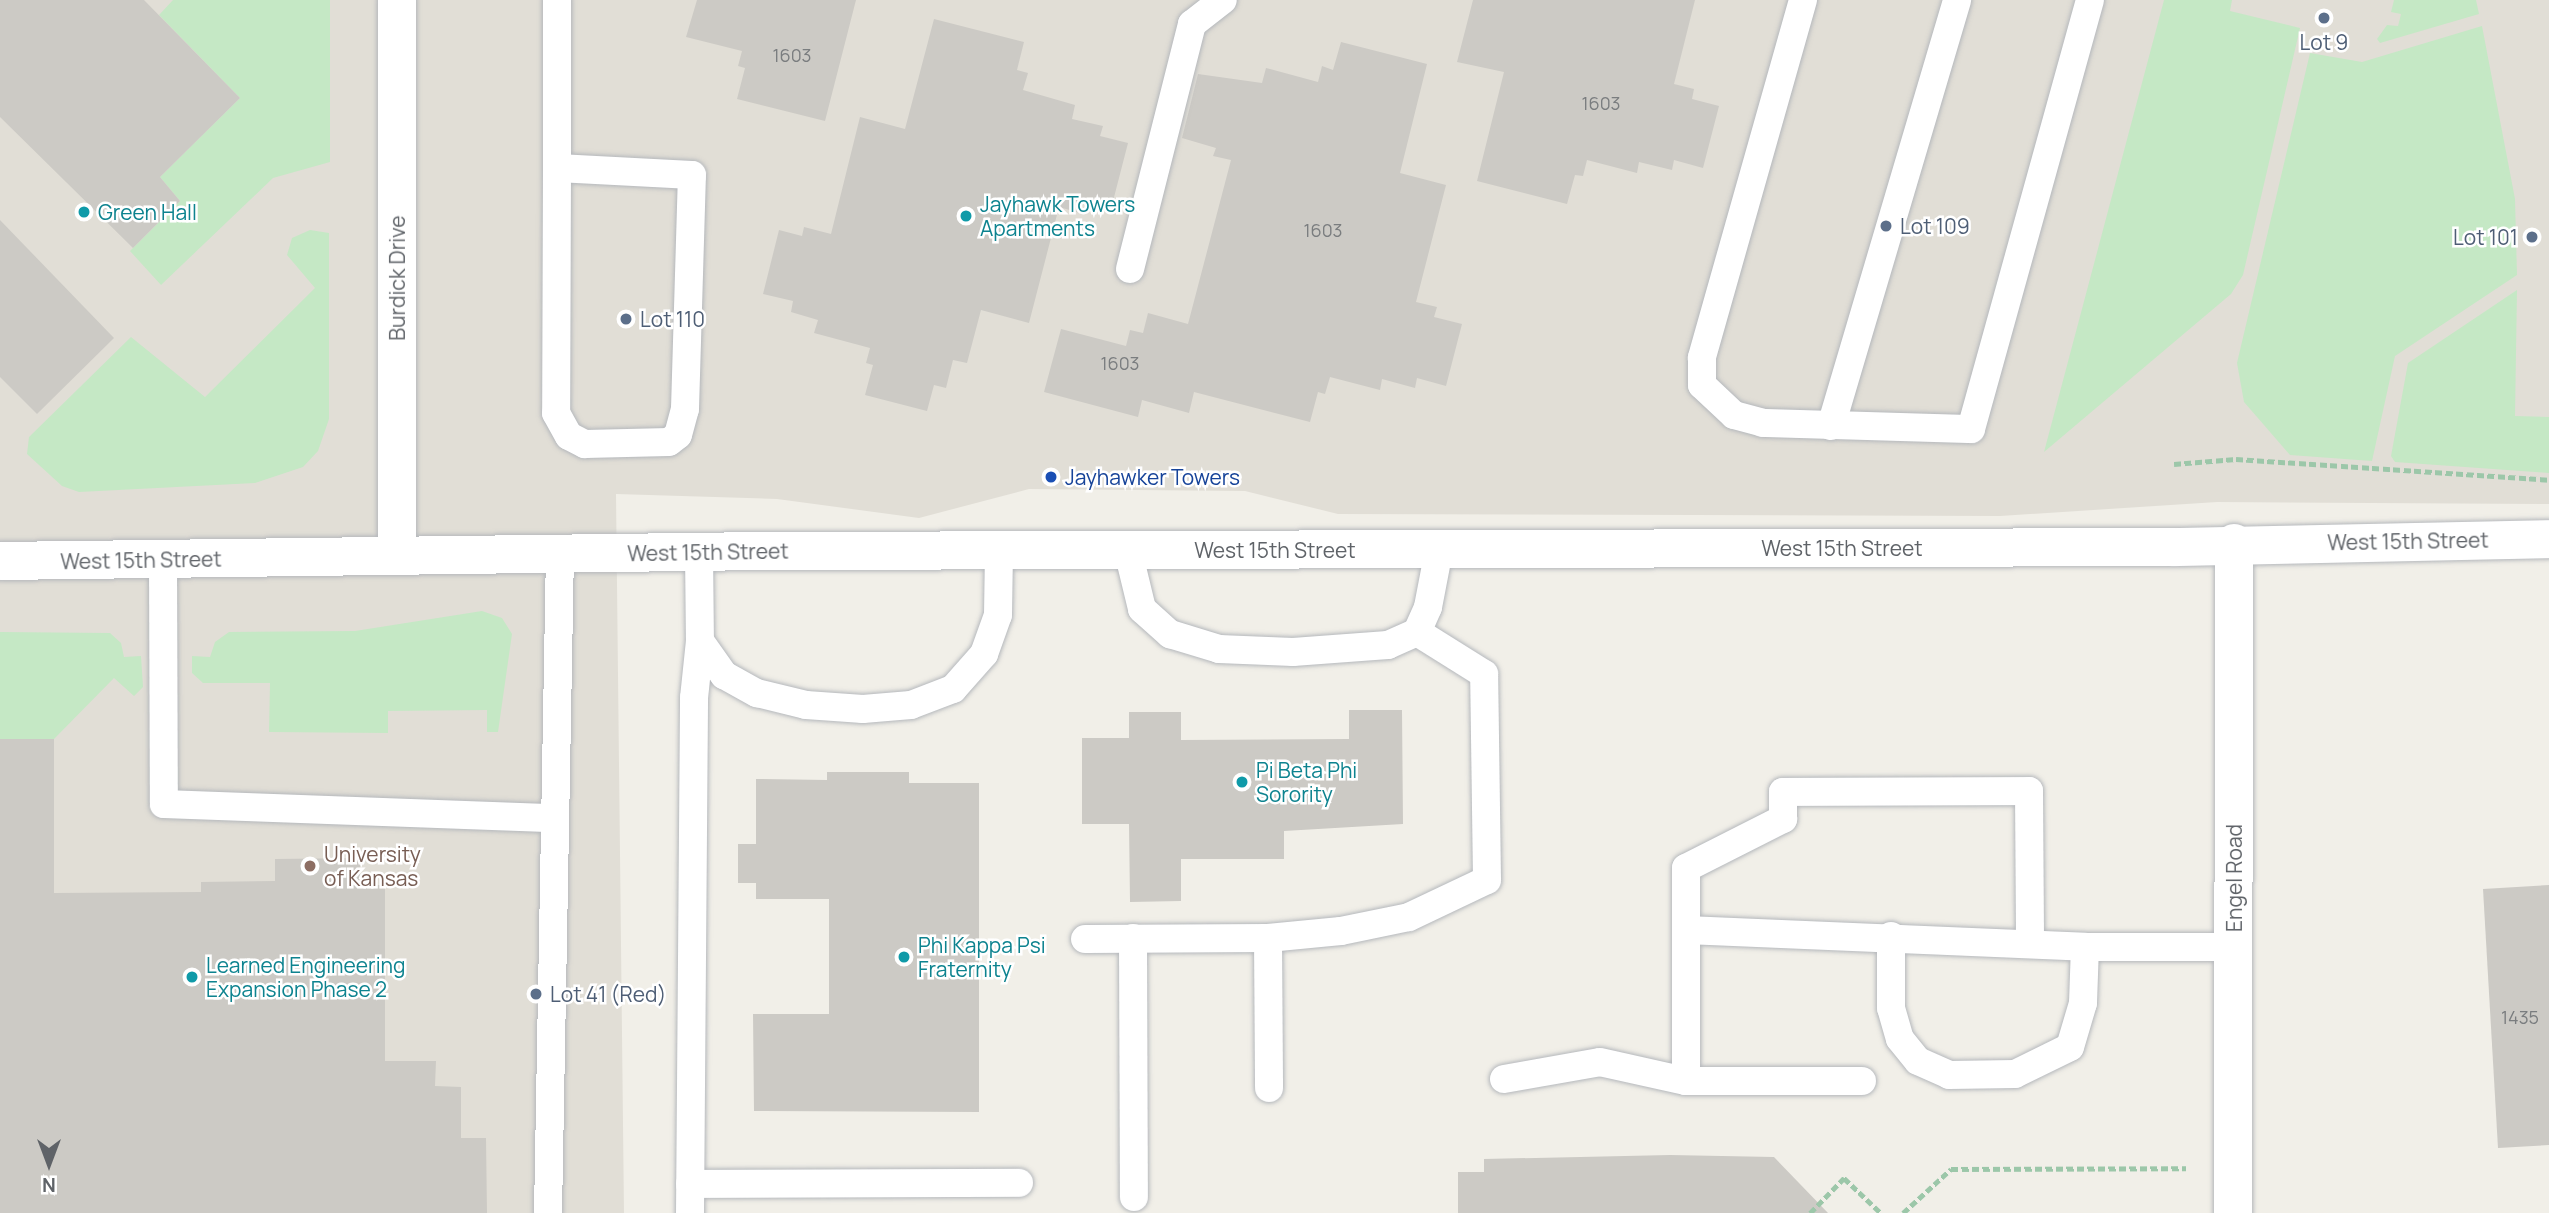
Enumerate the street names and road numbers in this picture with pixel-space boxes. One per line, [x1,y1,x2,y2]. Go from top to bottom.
street label: Burdick Drive [384,215,410,341]
street label: West 15th Street [2327,527,2489,555]
street label: West 15th Street [1761,535,1923,561]
street label: West 15th Street [1194,537,1356,563]
street label: West 15th Street [627,538,789,566]
street label: West 15th Street [60,546,222,574]
street label: Engel Road [2221,824,2247,932]

